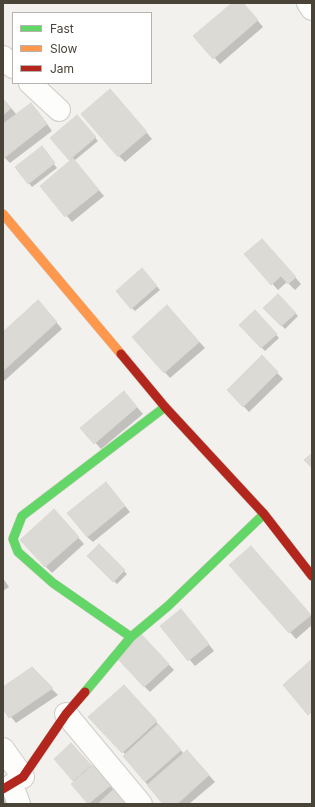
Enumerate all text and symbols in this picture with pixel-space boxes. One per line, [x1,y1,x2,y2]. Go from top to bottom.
legend [12,12,152,84]
text: Fast [50,21,74,36]
text: Slow [50,41,77,56]
text: Jam [50,61,74,76]

